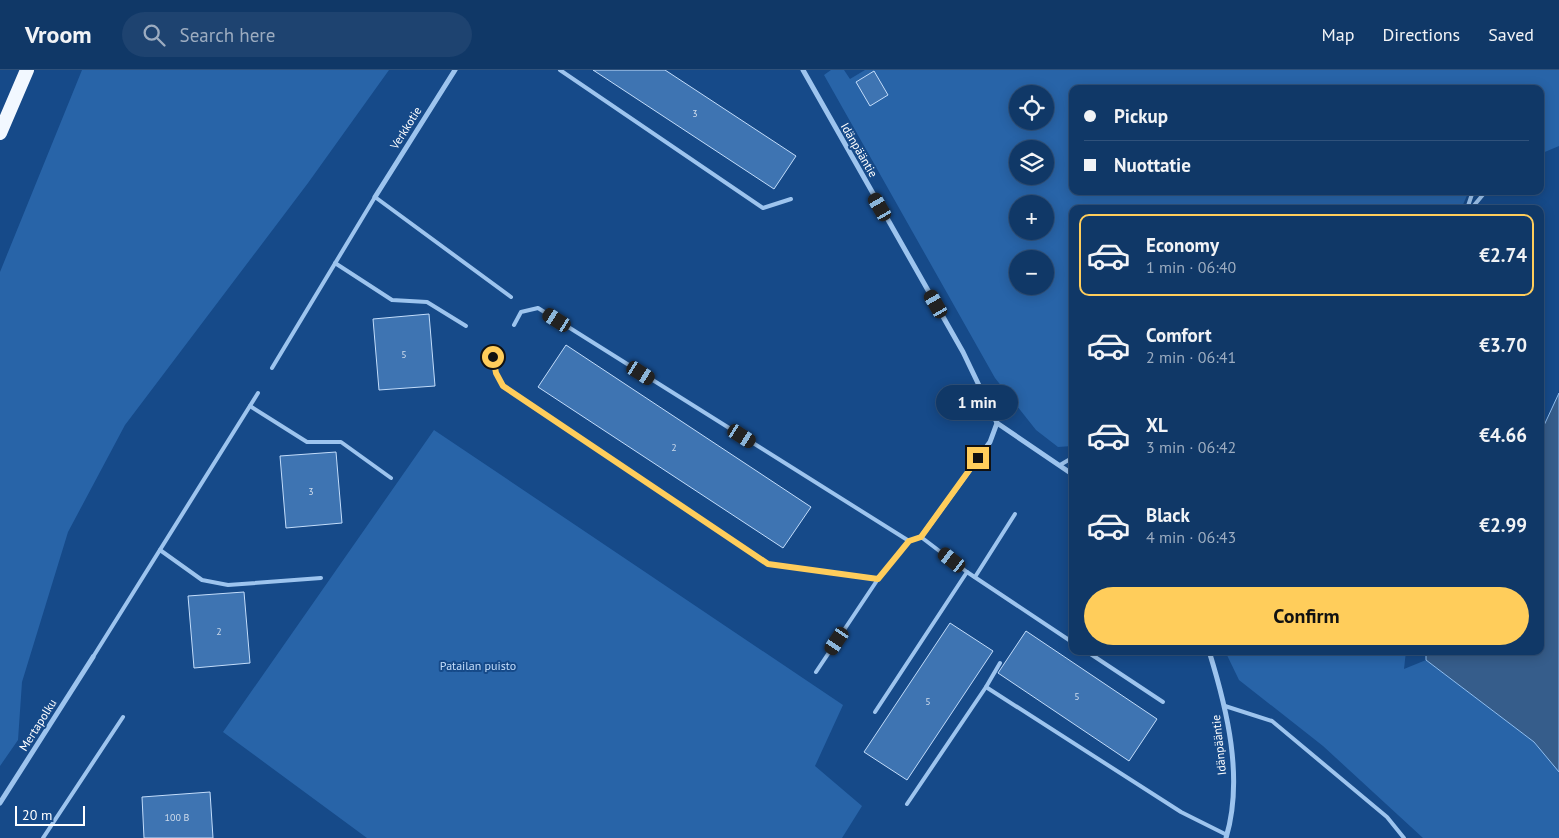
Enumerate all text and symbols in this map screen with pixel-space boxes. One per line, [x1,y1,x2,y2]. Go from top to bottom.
search box [122,12,472,57]
text: Vroom [25,19,92,50]
icon: search [140,21,168,49]
text: Search here [180,23,275,47]
text: Map [1322,23,1354,46]
text: Directions [1382,23,1460,46]
text: Saved [1488,23,1534,46]
map controls [1009,85,1054,295]
button: locate [1009,85,1054,130]
street label: Verkkotie [386,104,425,153]
text: Pickup [1114,104,1168,128]
house number: 3 [692,107,698,120]
street label: Idänpääntie [838,120,881,180]
button: layers [1009,140,1054,185]
text: Nuottatie [1114,153,1191,177]
car [866,190,893,224]
button: + [1009,195,1054,240]
icon: car [1086,233,1131,278]
text: Economy [1146,233,1219,257]
text: €2.74 [1479,243,1527,267]
button: − [1009,250,1054,295]
text: 1 min · 06:40 [1146,257,1236,277]
car [922,287,949,321]
car [540,306,573,334]
icon: car [1086,323,1131,368]
text: Comfort [1146,323,1212,347]
text: €3.70 [1479,333,1527,357]
route start [482,346,504,368]
text: 2 min · 06:41 [1146,347,1236,367]
house number: 5 [401,348,407,361]
car [624,359,657,387]
callout: 1 min [937,386,1019,420]
text: 1 min [957,392,997,412]
icon: car [1086,413,1131,458]
text: XL [1146,413,1168,437]
car [725,422,758,450]
text: €4.66 [1479,423,1527,447]
text: 3 min · 06:42 [1146,437,1236,457]
house number: 2 [671,441,677,454]
route end [967,447,989,469]
house number: 3 [308,485,314,498]
icon: car [1086,503,1131,548]
text: Black [1146,503,1190,527]
text: €2.99 [1479,513,1527,537]
text: 4 min · 06:43 [1146,527,1236,547]
car [935,545,968,575]
button: Confirm [1084,587,1529,645]
car [822,624,851,658]
house number: 2 [216,625,222,638]
park label: Patailan puisto [440,658,516,673]
house number: 5 [1074,690,1080,703]
house number: 5 [925,695,931,708]
street label: Mertapolku [16,696,59,754]
street label: Idänpääntie [1208,714,1229,776]
scale bar [15,803,85,826]
text: 20 m [22,806,52,824]
house number: 100 B [165,811,190,824]

